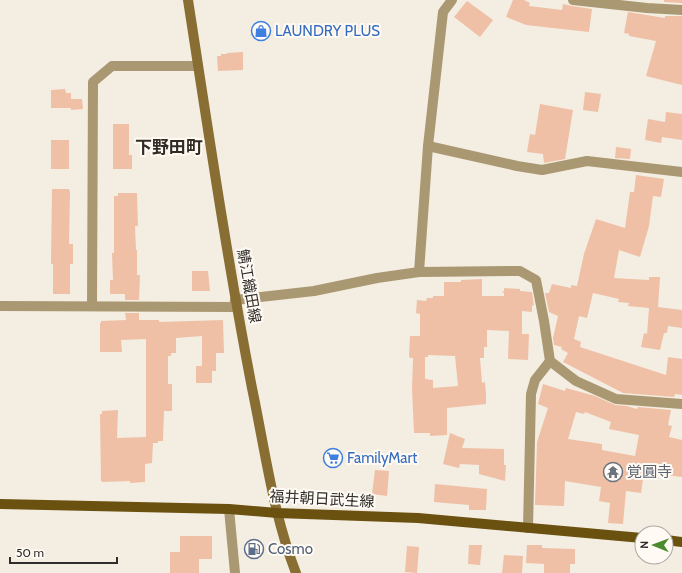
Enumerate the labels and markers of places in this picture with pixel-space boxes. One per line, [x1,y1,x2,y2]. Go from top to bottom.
shop icon: LAUNDRY PLUS [250,20,272,42]
place label: LAUNDRY PLUS [275,22,380,40]
supermarket icon: FamilyMart [322,447,344,469]
place label: FamilyMart [347,449,417,467]
temple icon: 覚圓寺 [602,461,624,483]
place label: 覚圓寺 [627,463,672,481]
fuel station icon: Cosmo [243,538,265,560]
place label: Cosmo [268,540,313,558]

